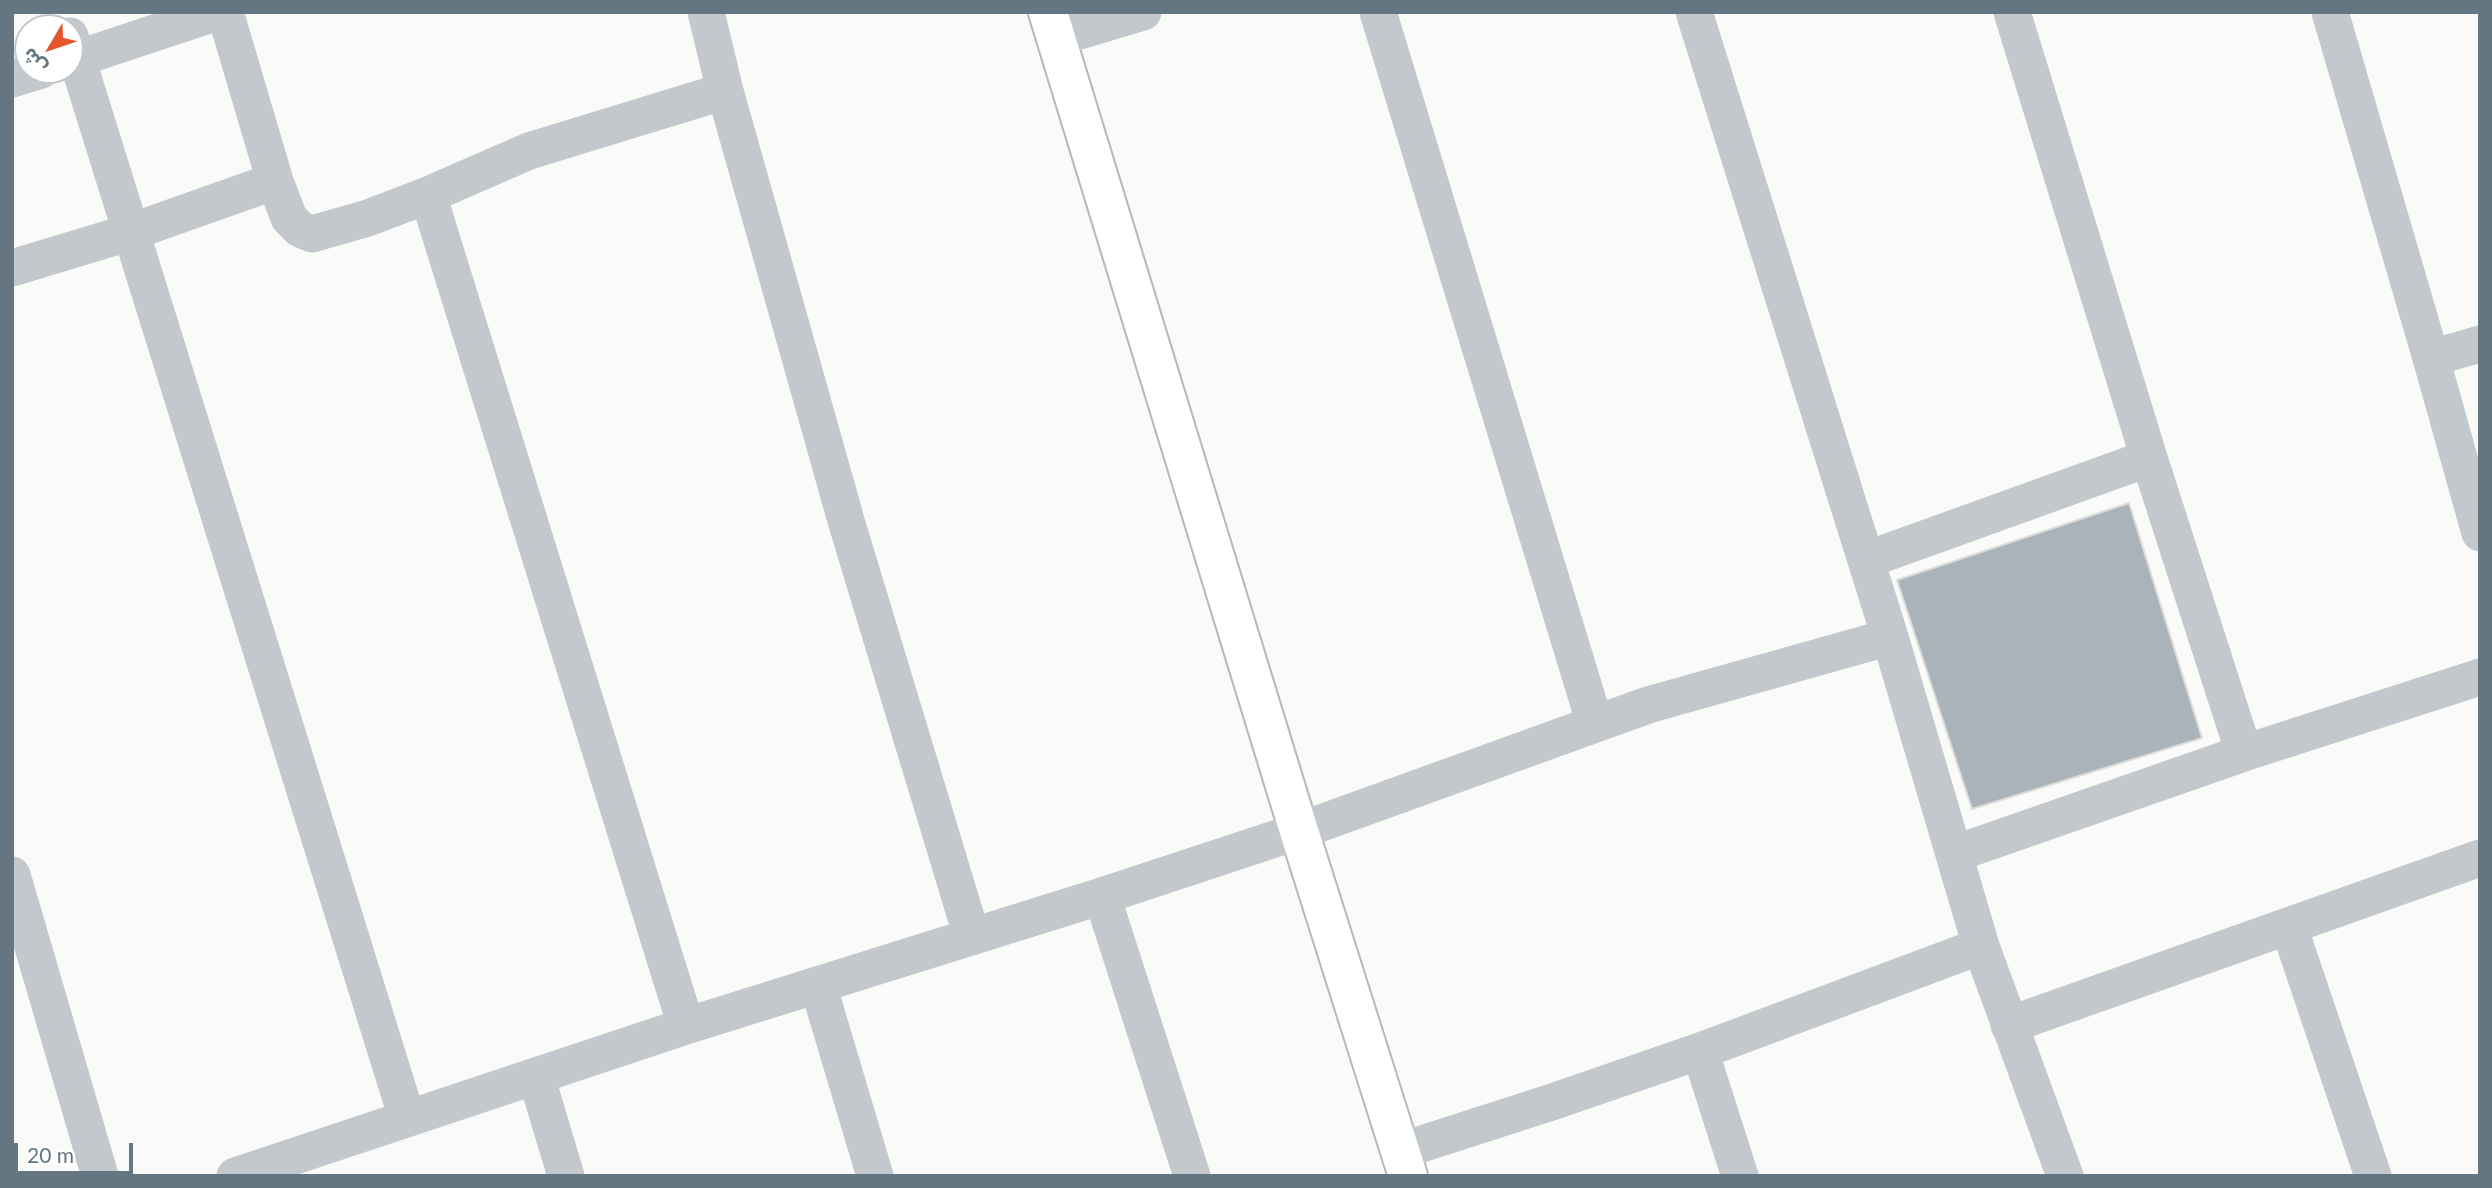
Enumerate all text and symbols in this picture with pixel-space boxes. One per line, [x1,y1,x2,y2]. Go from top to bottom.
north arrow [14,14,84,84]
text: ش [17,44,51,79]
scale bar [18,1128,136,1172]
text: 20 m [27,1142,74,1167]

